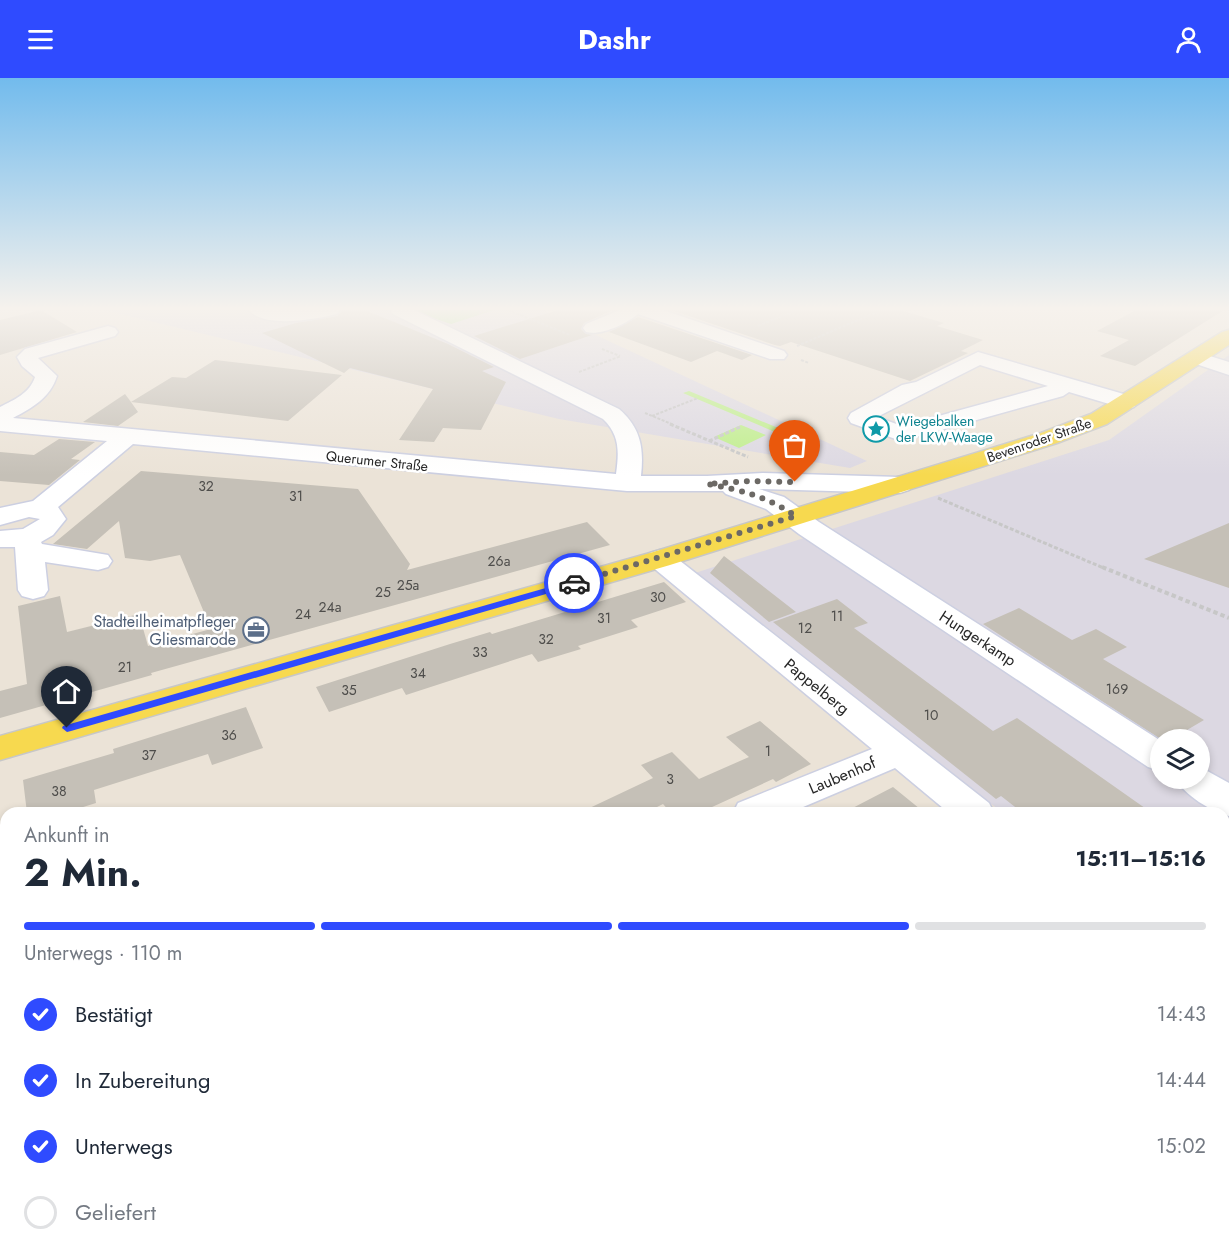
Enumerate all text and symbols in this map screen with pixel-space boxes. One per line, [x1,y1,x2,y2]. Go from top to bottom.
text: Dashr [578,20,651,59]
icon: menu [24,23,57,56]
icon: person [1172,23,1205,56]
place label: Wiegebalken der LKW-Waage [896,411,993,447]
street label: Bevenroder Straße [984,413,1094,467]
place icon: Wiegebalken der LKW-Waage [861,414,891,444]
pin [769,420,820,482]
icon: bag [778,429,811,462]
street label: Querumer Straße [325,446,429,476]
house number: 32 [198,476,214,496]
house number: 31 [289,486,303,506]
house number: 26a [488,551,510,571]
courier [544,553,604,613]
icon: car [558,567,591,600]
house number: 25a [397,575,419,595]
house number: 25 [375,582,391,602]
house number: 30 [650,587,666,607]
house number: 24a [319,597,341,617]
house number: 24 [295,604,311,624]
street label: Hungerkamp [935,605,1021,672]
house number: 11 [831,606,843,626]
house number: 31 [597,608,611,628]
place label: Stadteilheimatpfleger Gliesmarode [93,610,237,651]
office icon: Stadteilheimatpfleger Gliesmarode [241,615,271,645]
house number: 12 [798,618,812,638]
house number: 32 [538,629,554,649]
house number: 33 [472,642,488,662]
street label: Pappelberg [779,653,854,720]
house number: 21 [118,657,132,677]
house number: 34 [410,663,426,683]
pin [41,666,92,728]
icon: home [50,675,83,708]
house number: 169 [1106,679,1128,699]
house number: 35 [341,680,357,700]
house number: 10 [924,705,938,725]
house number: 36 [221,725,237,745]
map controls [1150,729,1210,789]
button: layers [1150,729,1210,789]
house number: 1 [765,741,771,761]
house number: 37 [142,745,157,765]
street label: Laubenhof [805,751,880,800]
house number: 3 [666,769,674,789]
house number: 38 [51,781,67,801]
text: Ankunft in [24,821,110,850]
text: 15:11–15:16 [1075,842,1206,874]
text: 2 Min. [24,844,142,901]
text: Unterwegs · 110 m [24,939,182,968]
icon: check [24,998,57,1031]
text: Bestätigt [75,998,152,1030]
text: 14:43 [1157,1000,1206,1029]
icon: check [24,1064,57,1097]
text: In Zubereitung [75,1064,210,1096]
text: 14:44 [1156,1066,1206,1095]
icon: check [24,1130,57,1163]
text: Unterwegs [75,1130,173,1162]
text: 15:02 [1156,1132,1206,1161]
text: Geliefert [75,1196,156,1228]

